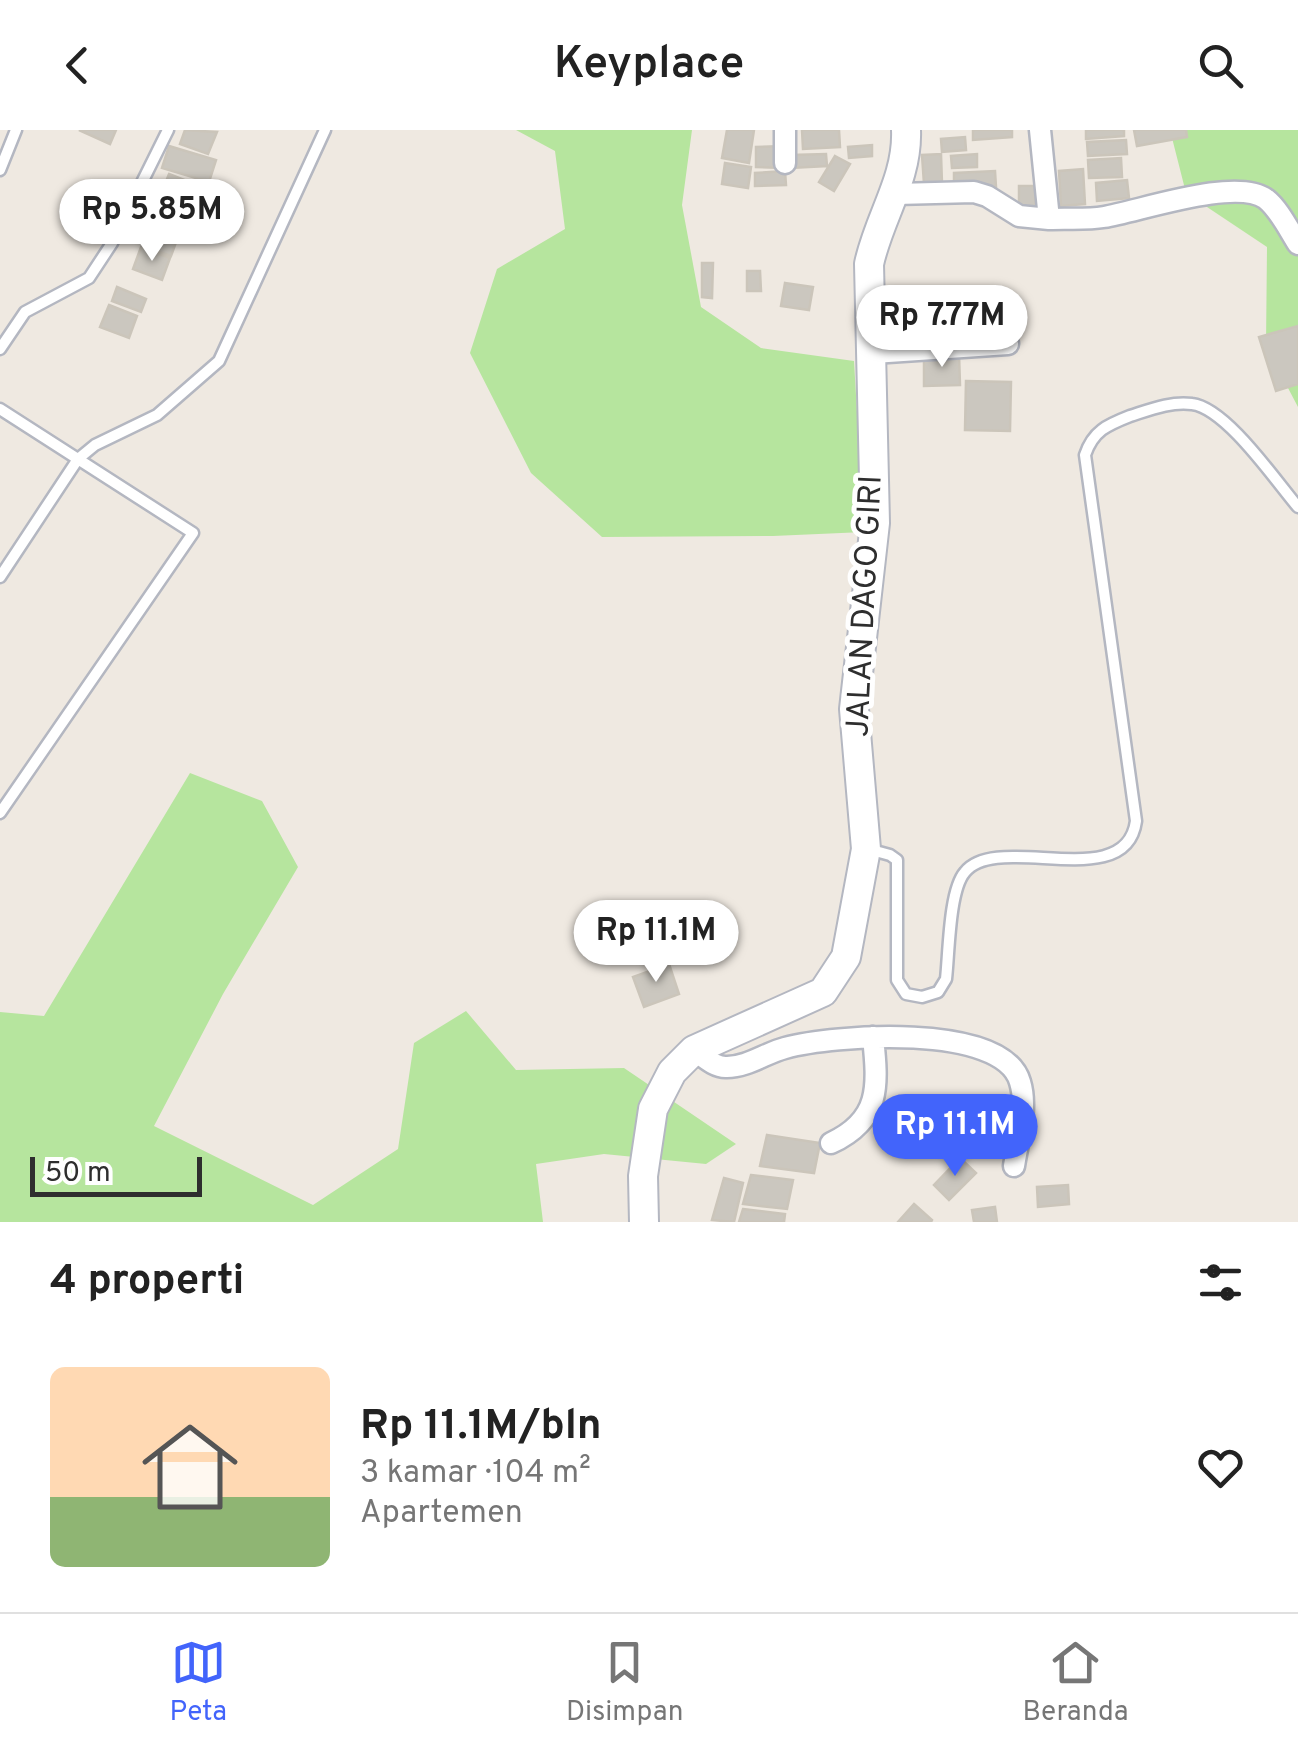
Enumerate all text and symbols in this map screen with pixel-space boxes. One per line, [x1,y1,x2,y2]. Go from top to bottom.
text: Keyplace [554,37,744,94]
icon: back [50,38,105,93]
icon: search [1193,38,1248,93]
pin: Rp 5.85M [49,179,255,264]
text: Rp 5.85M [81,191,223,231]
pin: Rp 7.77M [839,285,1045,370]
text: Rp 7.77M [879,297,1005,337]
street label: JALAN DAGO GIRI [839,474,893,738]
pin: Rp 11.1M [553,900,759,985]
text: Rp 11.1M [596,912,716,952]
pin: Rp 11.1M [852,1094,1058,1179]
text: Rp 11.1M [895,1106,1015,1146]
scale bar [30,1152,202,1196]
text: 50 m [45,1156,111,1192]
icon: filters [1193,1255,1248,1310]
text: 4 properti [50,1256,244,1309]
text: Rp 11.1M/bln [360,1401,602,1454]
icon: home [130,1407,250,1527]
icon: heart [1193,1440,1248,1495]
text: 3 kamar · 104 m² [360,1454,591,1494]
text: Apartemen [360,1494,523,1534]
tab: Peta [169,1635,227,1731]
tab: Disimpan [566,1635,684,1731]
tab: Beranda [1022,1635,1129,1731]

